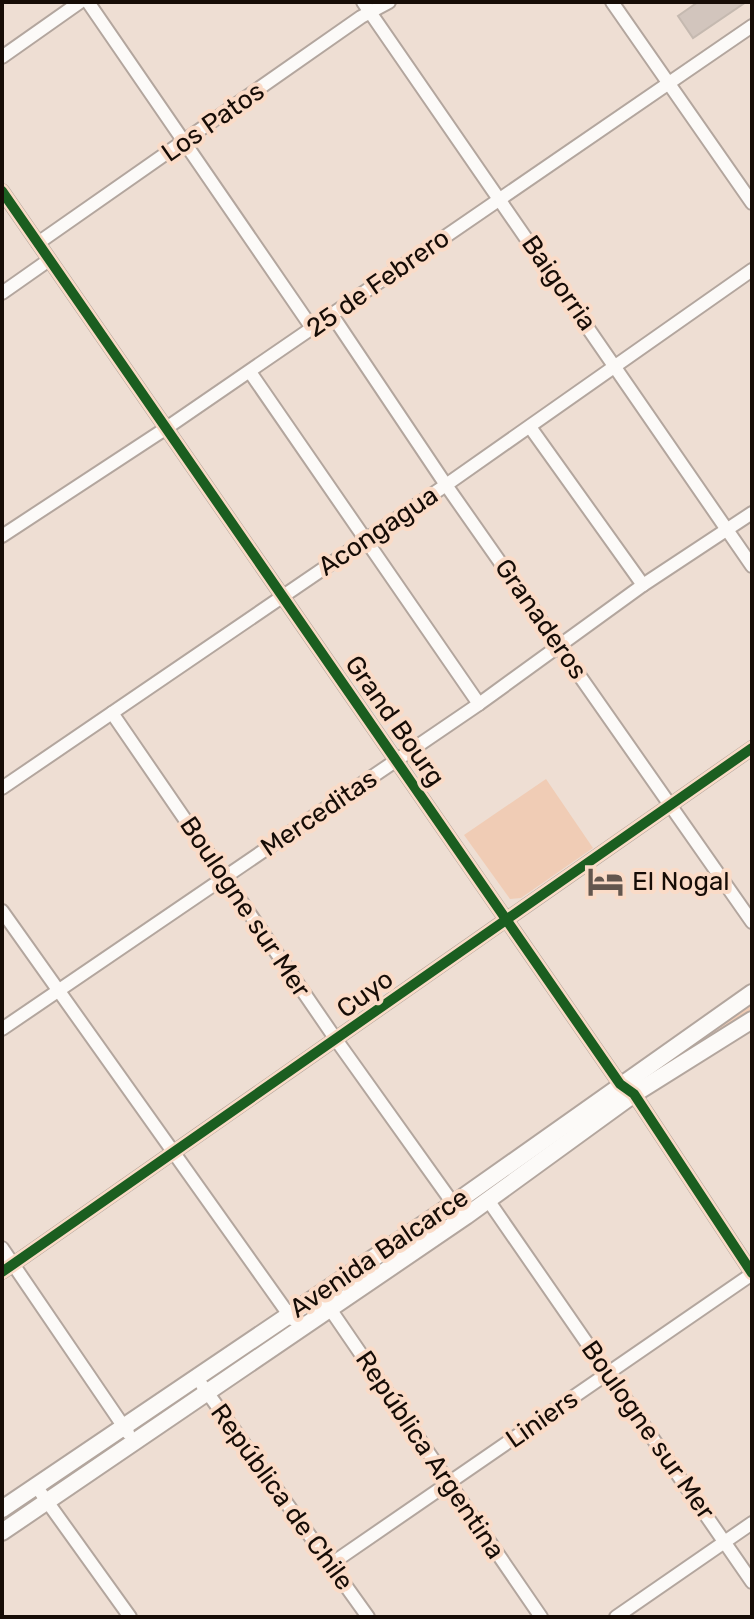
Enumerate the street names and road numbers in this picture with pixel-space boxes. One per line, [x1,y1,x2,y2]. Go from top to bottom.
street label: Los Patos [156,75,270,169]
street label: 25 de Febrero [301,222,455,344]
street label: Baigorria [515,230,603,336]
street label: Acongagua [312,480,444,582]
street label: Granaderos [488,553,594,685]
street label: Grand Bourg [339,650,451,792]
street label: Merceditas [255,763,383,863]
street label: Boulogne sur Mer [173,811,317,1003]
street label: Cuyo [331,963,399,1025]
street label: Avenida Balcarce [284,1182,474,1324]
street label: Boulogne sur Mer [575,1335,721,1525]
street label: República Argentina [349,1345,511,1565]
street label: Liniers [500,1383,584,1455]
street label: República de Chile [204,1398,360,1596]

